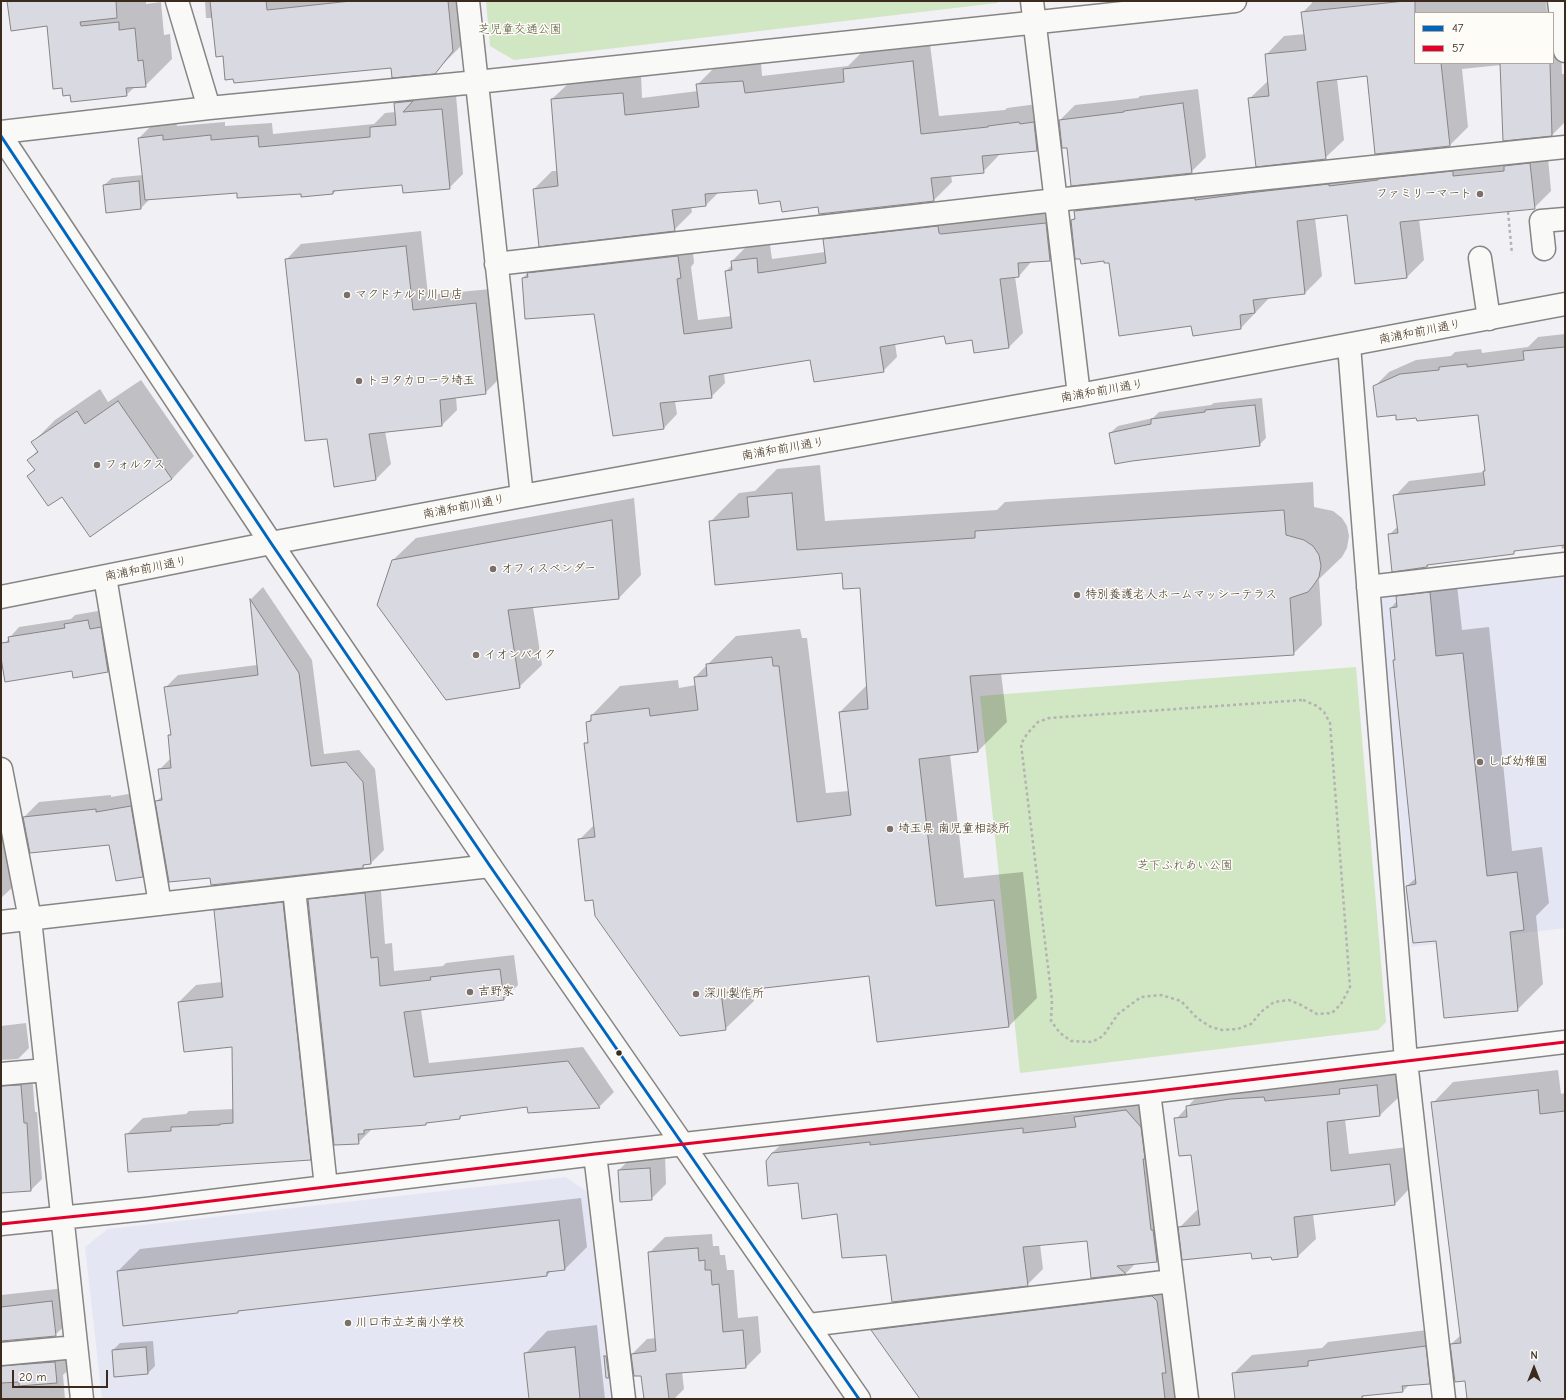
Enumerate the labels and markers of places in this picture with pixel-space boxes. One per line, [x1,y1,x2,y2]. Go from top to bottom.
place label: ファミリーマート [1376,187,1472,201]
marker: ファミリーマート [1475,189,1485,199]
place label: マクドナルド川口店 [355,288,463,302]
marker: マクドナルド川口店 [342,290,352,300]
place label: トヨタカローラ埼玉 [367,374,475,388]
marker: トヨタカローラ埼玉 [354,376,364,386]
place label: フォルクス [105,458,165,472]
marker: フォルクス [92,460,102,470]
place label: オフィスベンダー [501,562,596,576]
marker: オフィスベンダー [488,564,498,574]
place label: 特別養護老人ホームマッシーテラス [1085,588,1277,602]
marker: 特別養護老人ホームマッシーテラス [1072,590,1082,600]
place label: イオンバイク [484,648,556,662]
marker: イオンバイク [471,650,481,660]
place label: しば幼稚園 [1488,755,1548,769]
marker: しば幼稚園 [1475,757,1485,767]
place label: 埼玉県 南児童相談所 [898,822,1010,836]
marker: 埼玉県 南児童相談所 [885,824,895,834]
place label: 吉野家 [478,985,514,999]
marker: 吉野家 [465,987,475,997]
place label: 深川製作所 [704,987,764,1001]
marker: 深川製作所 [691,989,701,999]
unlabelled marker [614,1048,624,1058]
place label: 川口市立芝南小学校 [356,1316,464,1330]
marker: 川口市立芝南小学校 [343,1318,353,1328]

